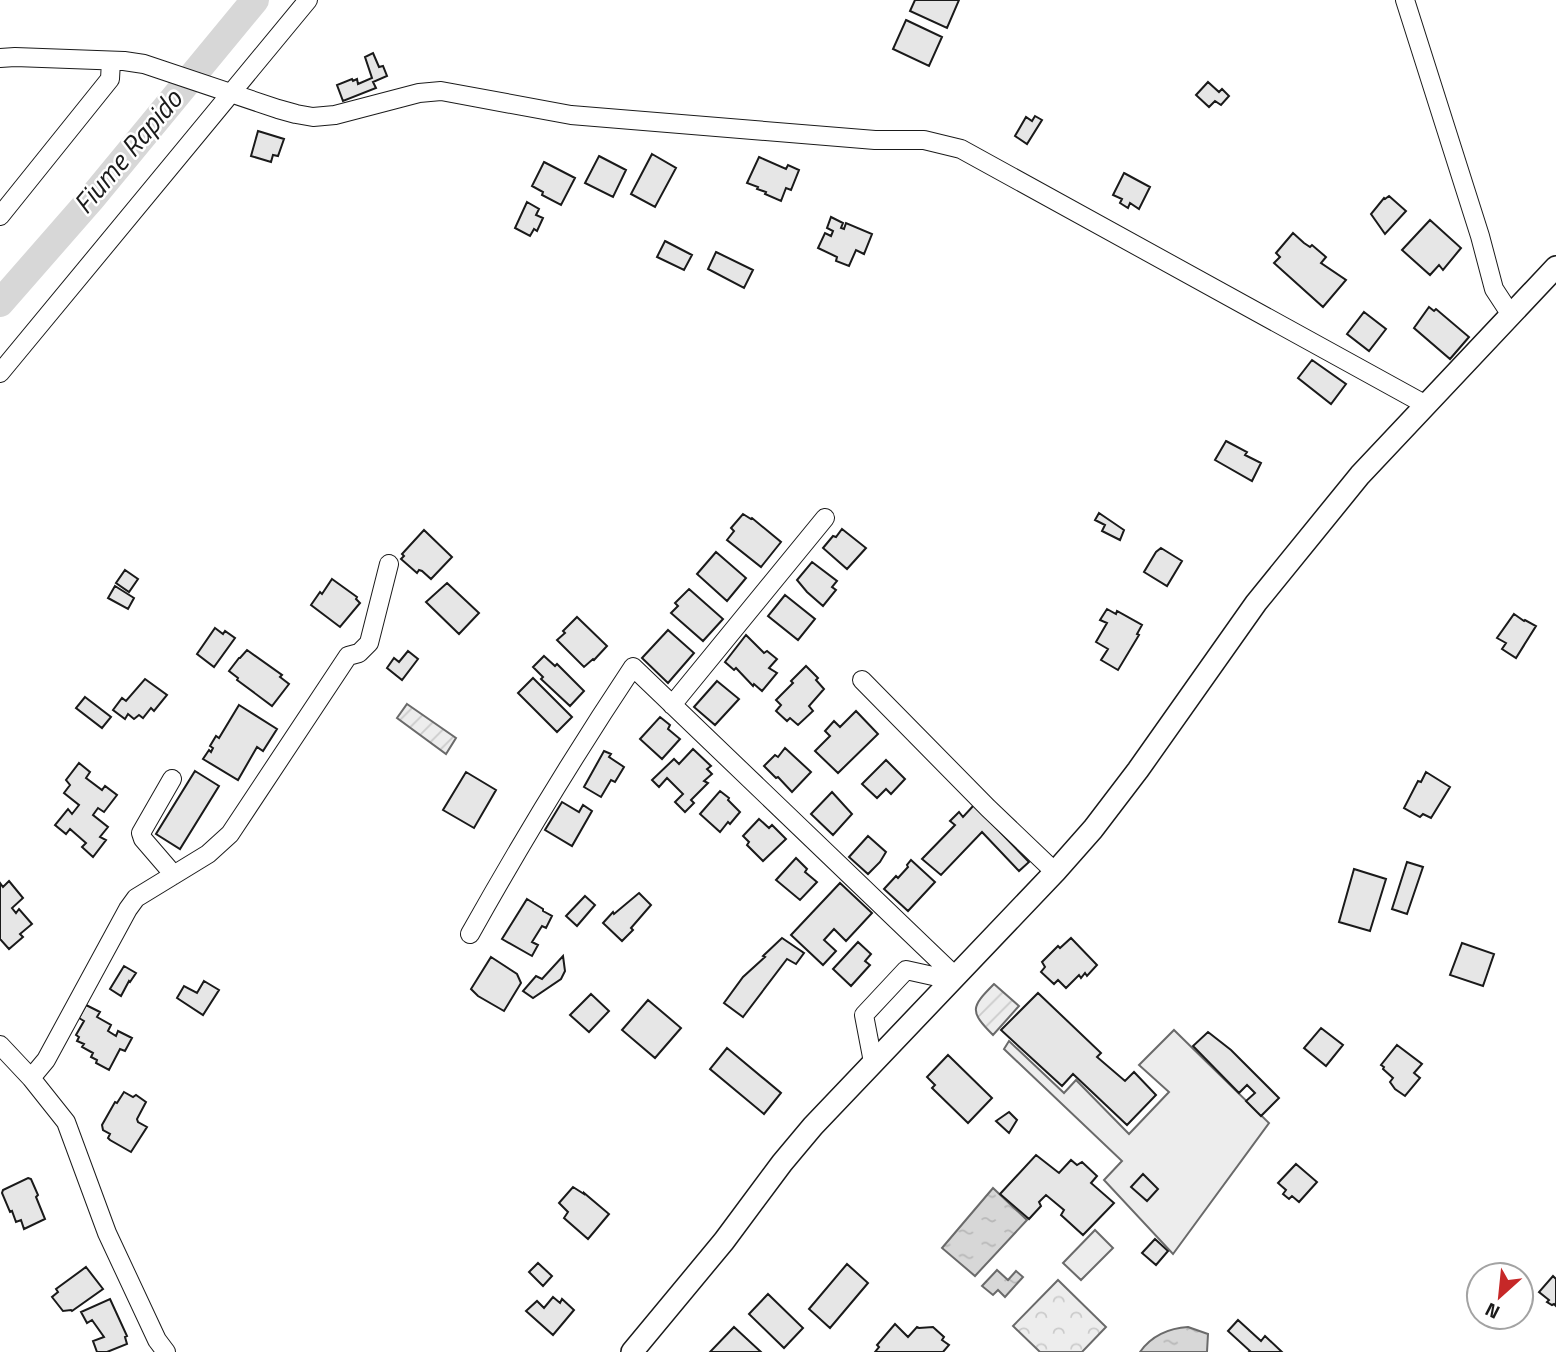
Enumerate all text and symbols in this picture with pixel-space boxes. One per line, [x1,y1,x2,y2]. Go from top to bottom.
water label: Fiume Rapido [62,78,193,223]
north arrow [1465,1261,1535,1331]
text: N [1480,1296,1505,1328]

